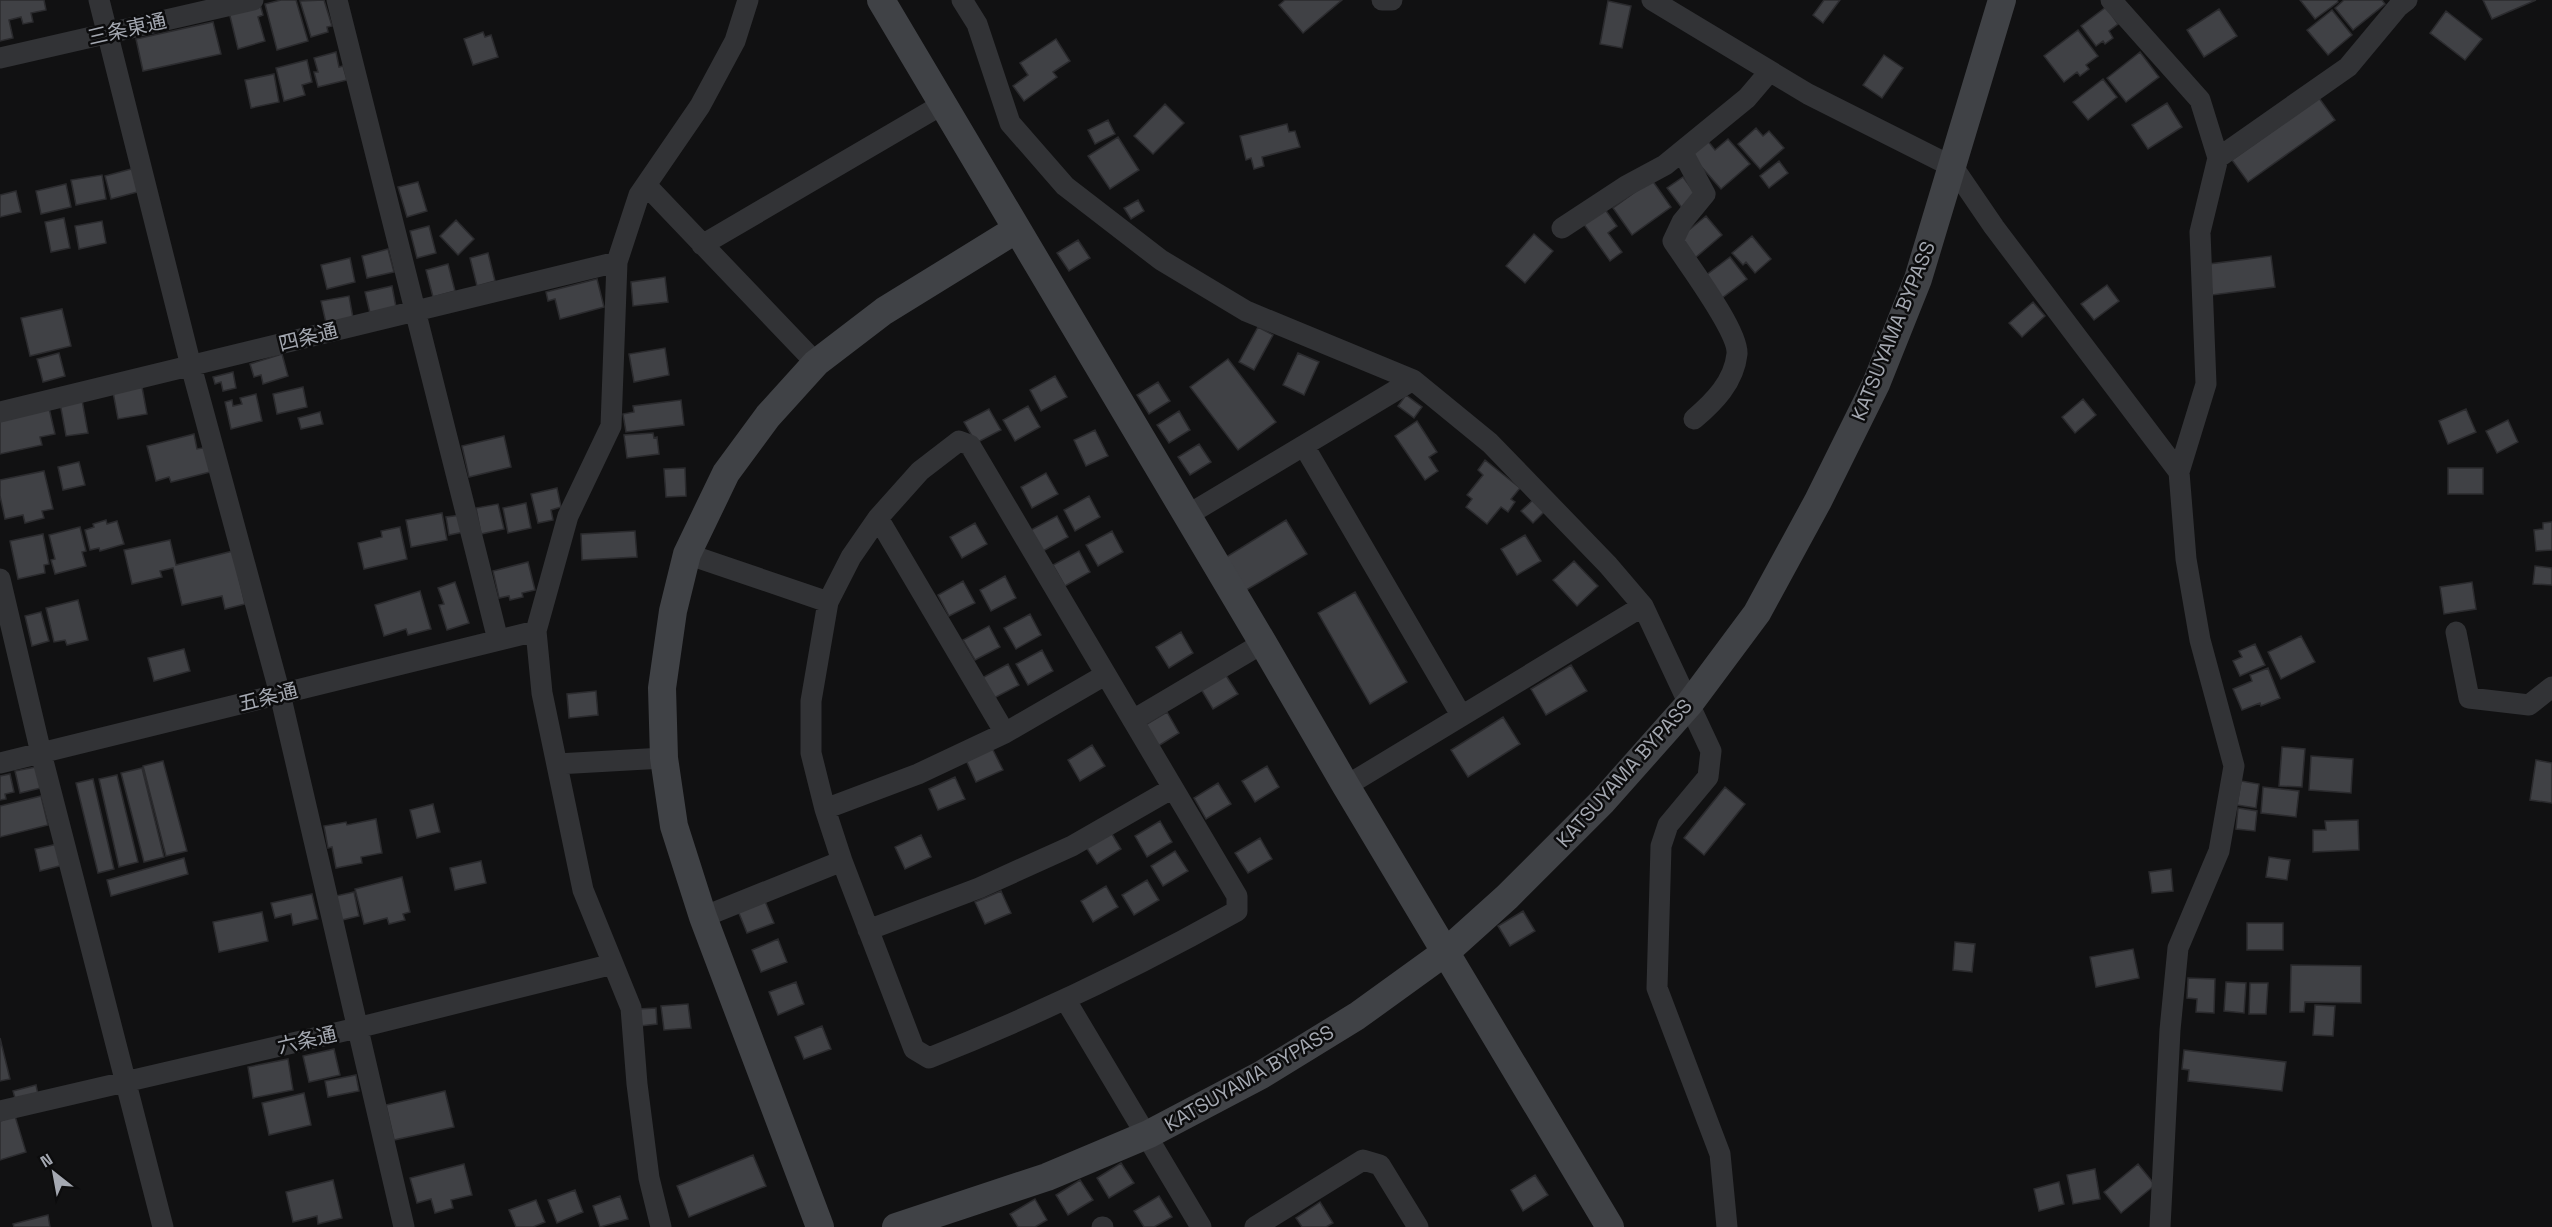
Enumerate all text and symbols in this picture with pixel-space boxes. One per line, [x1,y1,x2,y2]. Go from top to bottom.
street label: 三条東通 [85,7,169,51]
street label: KATSUYAMA BYPASS [1845,237,1941,425]
street label: 四条通 [276,317,340,357]
street label: 五条通 [236,677,300,717]
street label: KATSUYAMA BYPASS [1550,693,1698,853]
street label: KATSUYAMA BYPASS [1160,1019,1338,1137]
street label: 六条通 [275,1021,339,1059]
north arrow [24,1143,84,1203]
text: N [37,1149,57,1172]

